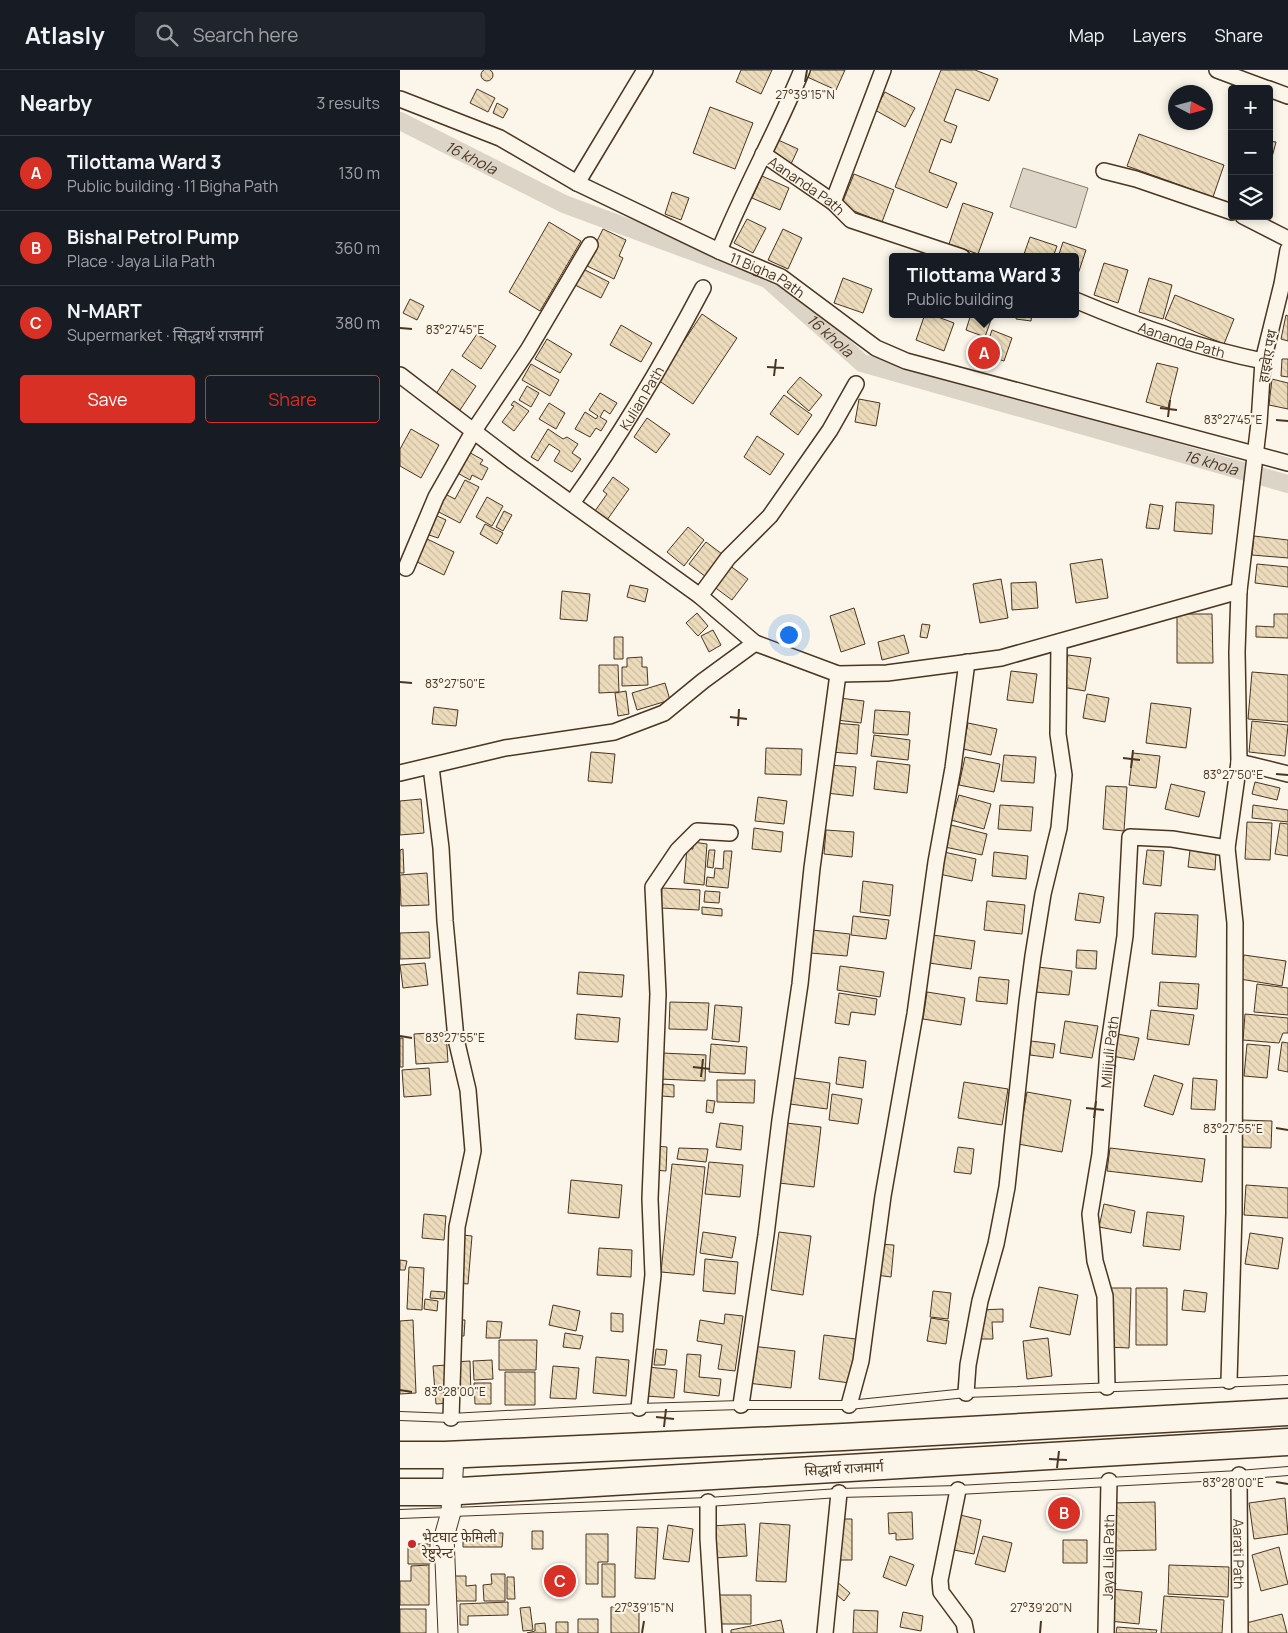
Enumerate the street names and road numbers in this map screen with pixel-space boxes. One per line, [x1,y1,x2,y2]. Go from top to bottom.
street label: Aananda Path [765,151,850,219]
street label: 11 Bigha Path [727,247,809,301]
street label: Aananda Path [1136,317,1227,362]
street label: हाइवेए पथ [1253,327,1281,384]
street label: Kulian Path [614,362,668,433]
street label: Milijuli Path [1096,1014,1122,1089]
street label: सिद्धार्थ राजमार्ग [804,1456,885,1480]
street label: Jaya Lila Path [1097,1514,1118,1600]
street label: Aarati Path [1230,1519,1249,1589]

